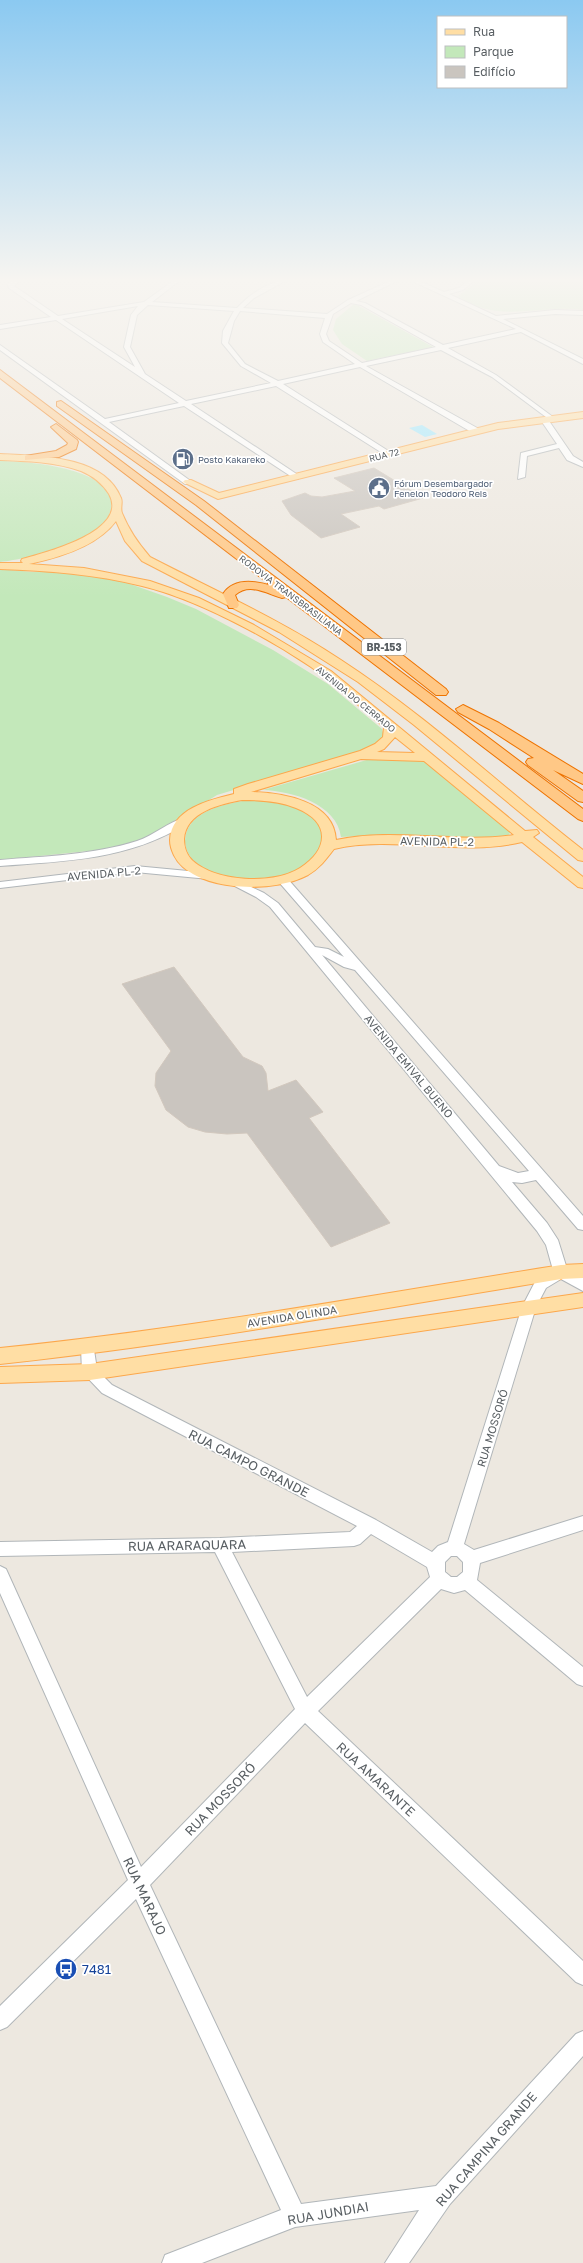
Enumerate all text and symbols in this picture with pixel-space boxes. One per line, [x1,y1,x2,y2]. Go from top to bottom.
legend [437,16,567,88]
text: Rua [473,24,495,39]
text: Parque [473,44,514,59]
text: Edifício [473,64,515,79]
fuel station icon: Posto Kakareko [170,446,196,472]
street label: RUA 72 [368,446,400,464]
place label: Posto Kakareko [198,454,265,465]
public building icon: Fórum Desembargador Fenelon Teodoro Reis [366,475,392,501]
place label: Fórum Desembargador Fenelon Teodoro Reis [394,478,493,499]
street label: RODOVIA TRANSBRASILIANA [237,553,345,637]
road number: BR-153 [362,639,406,655]
street label: AVENIDA DO CERRADO [314,664,398,735]
street label: AVENIDA PL-2 [400,834,474,848]
street label: AVENIDA PL-2 [67,863,141,883]
street label: AVENIDA EMIVAL BUENO [362,1012,456,1120]
street label: AVENIDA OLINDA [246,1302,339,1330]
street label: RUA MOSSORÓ [474,1388,510,1468]
street label: RUA CAMPO GRANDE [186,1426,312,1500]
street label: RUA ARARAQUARA [128,1536,247,1554]
street label: RUA AMARANTE [333,1738,419,1820]
street label: RUA MOSSORÓ [181,1759,259,1839]
street label: RUA MARAJO [120,1854,170,1938]
bus stop icon: 7481 [53,1956,79,1982]
place label: 7481 [82,1961,111,1977]
street label: RUA CAMPINA GRANDE [432,2088,540,2209]
street label: RUA JUNDIAI [286,2198,370,2228]

